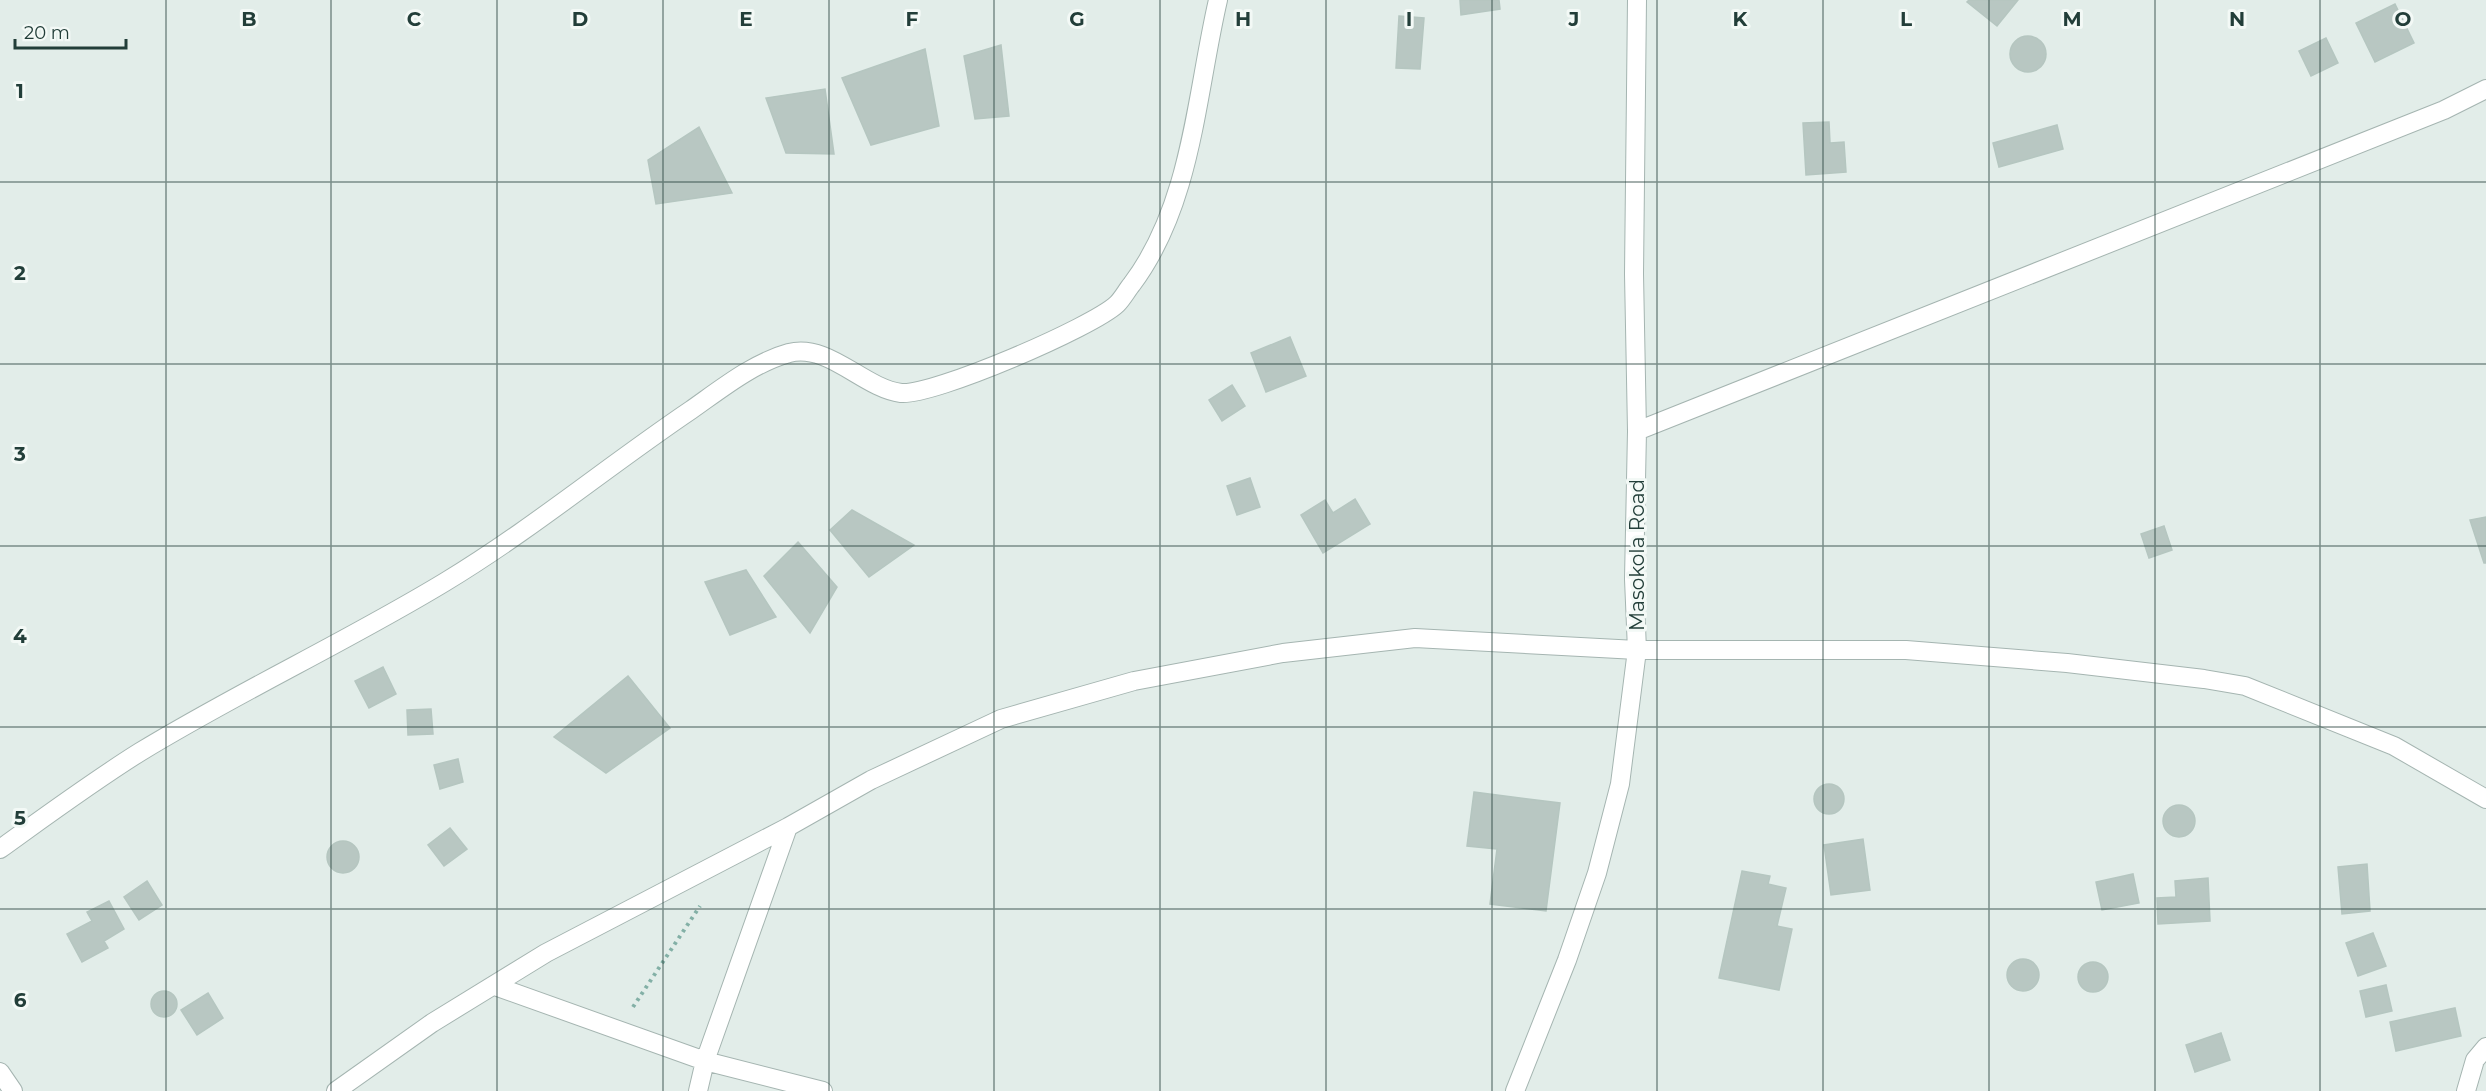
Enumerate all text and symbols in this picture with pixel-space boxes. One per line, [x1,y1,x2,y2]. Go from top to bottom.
text: B [241,7,257,31]
text: C [407,7,422,31]
text: D [572,7,588,31]
text: E [739,7,753,31]
text: F [906,7,919,31]
text: G [1069,7,1085,31]
text: H [1235,7,1251,31]
text: I [1406,7,1412,31]
text: J [1568,7,1579,31]
text: K [1733,7,1749,31]
text: L [1900,7,1912,31]
text: M [2062,7,2082,31]
text: N [2229,7,2245,31]
text: O [2395,7,2412,31]
scale bar [15,12,126,50]
text: 20 m [24,22,70,44]
text: 1 [16,79,24,103]
text: 2 [14,261,26,285]
text: 3 [13,442,26,466]
street label: Masokola Road [1625,479,1649,631]
text: 4 [13,624,27,648]
text: 5 [14,806,26,830]
text: 6 [14,988,27,1012]

